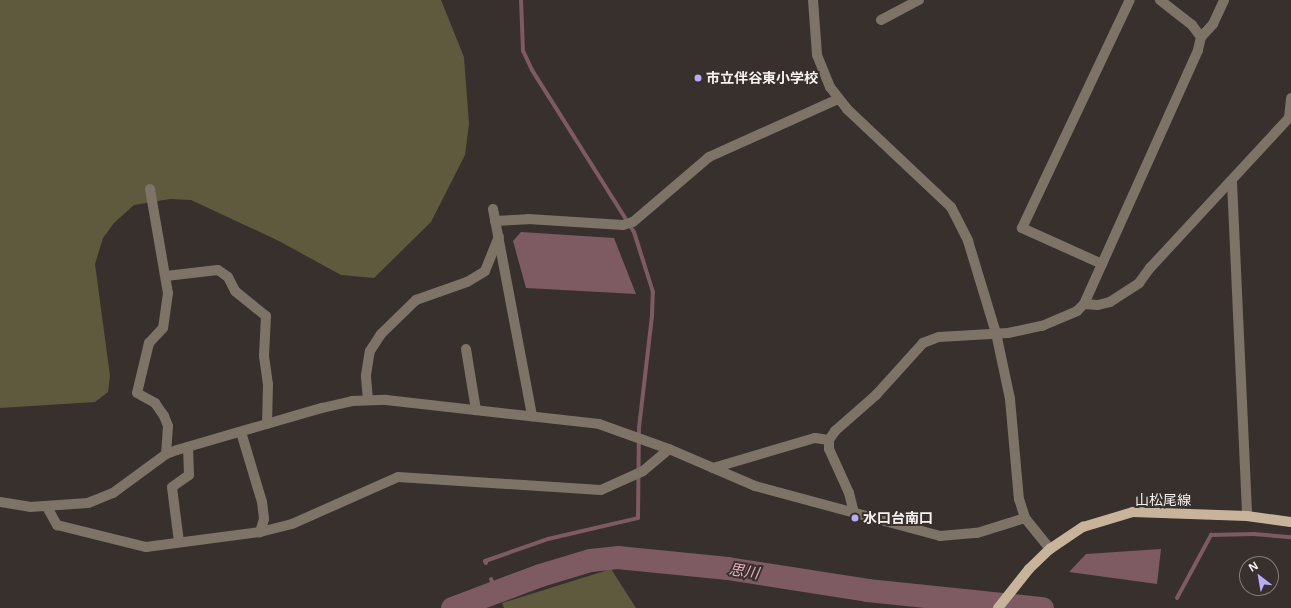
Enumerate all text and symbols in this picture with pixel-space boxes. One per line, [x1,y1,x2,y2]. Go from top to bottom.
place label: 市立伴谷東小学校 [706,70,818,86]
marker: 市立伴谷東小学校 [693,73,703,83]
street label: 山松尾線 [1135,492,1191,508]
place label: 水口台南口 [863,510,933,526]
marker: 水口台南口 [850,513,860,523]
north arrow [1239,556,1279,596]
text: N [1245,557,1261,575]
water label: 思川 [728,560,760,582]

